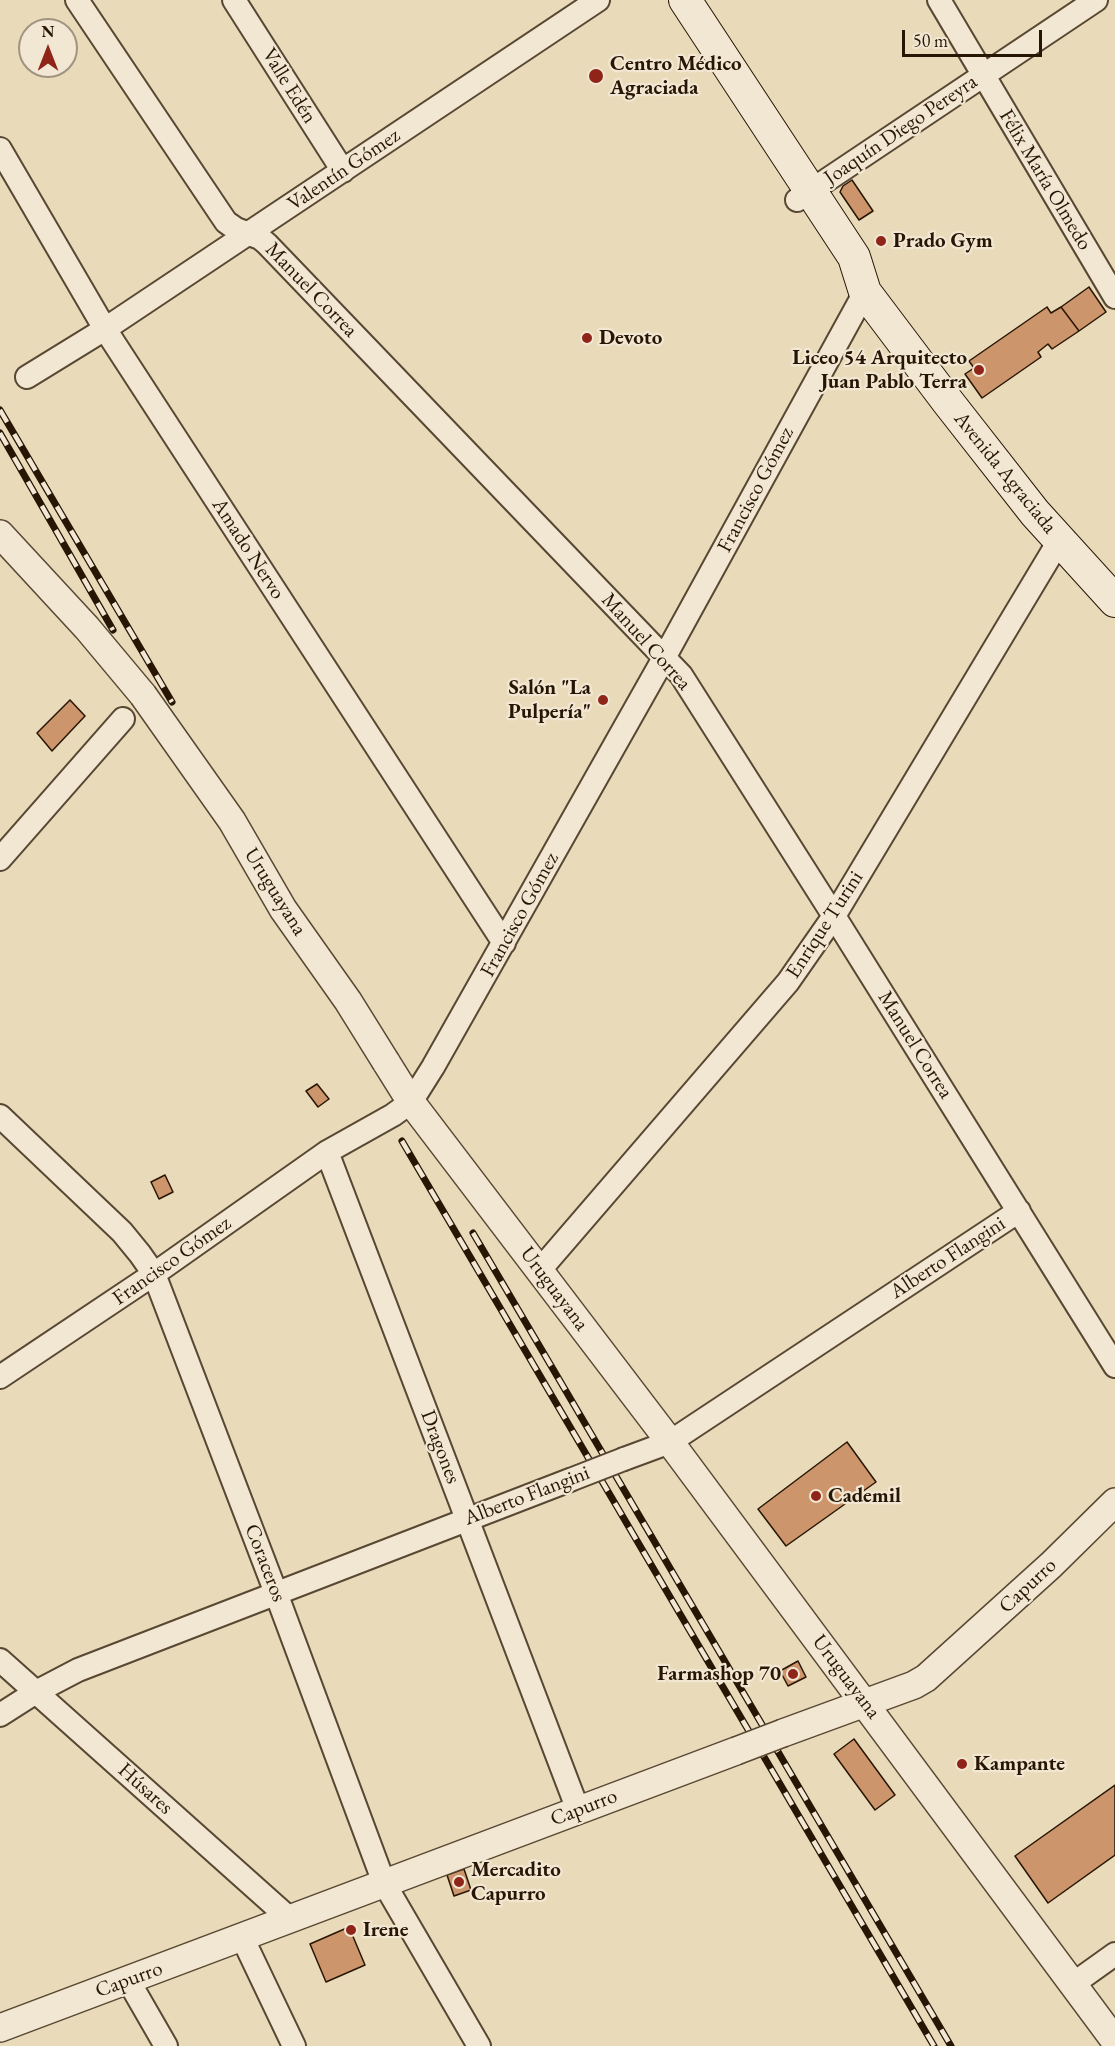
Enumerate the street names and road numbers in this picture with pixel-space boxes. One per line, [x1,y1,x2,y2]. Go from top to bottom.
street label: Valle Edén [256,44,322,128]
street label: Joaquín Diego Pereyra [820,69,982,191]
street label: Félix María Olmedo [993,105,1097,255]
street label: Valentín Gómez [283,123,405,217]
street label: Manuel Correa [259,237,363,343]
street label: Avenida Agraciada [948,407,1062,539]
street label: Francisco Gómez [712,423,800,557]
street label: Amado Nervo [206,494,290,604]
street label: Manuel Correa [596,588,696,696]
street label: Uruguayana [238,843,312,941]
street label: Francisco Gómez [475,848,565,982]
street label: Enrique Turini [781,867,869,983]
street label: Manuel Correa [872,986,958,1104]
street label: Francisco Gómez [108,1211,236,1311]
street label: Alberto Flangini [886,1211,1010,1305]
street label: Uruguayana [514,1242,594,1336]
street label: Dragones [414,1407,466,1487]
street label: Alberto Flangini [461,1460,593,1532]
street label: Coraceros [239,1521,291,1605]
street label: Capurro [994,1553,1062,1619]
street label: Uruguayana [806,1630,886,1724]
street label: Húsares [112,1758,178,1820]
street label: Capurro [547,1784,621,1832]
street label: Capurro [92,1956,166,2004]

